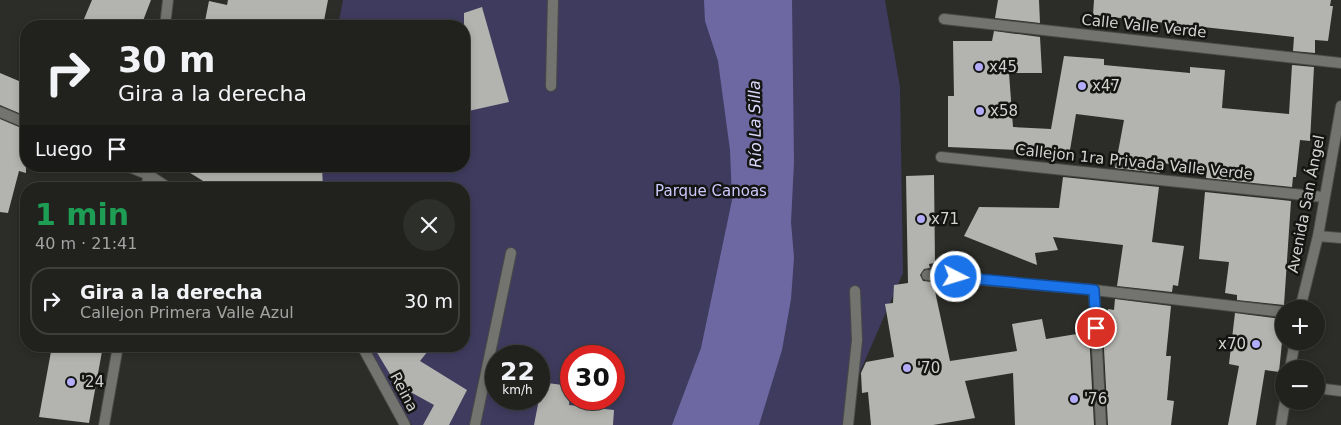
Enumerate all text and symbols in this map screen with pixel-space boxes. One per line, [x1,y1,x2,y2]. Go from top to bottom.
street label: Calle Valle Verde [1081,10,1207,42]
icon: right [35,40,100,105]
text: 30 m [118,40,215,80]
place label: x45 [989,58,1017,76]
marker: x45 [973,61,985,73]
place label: x47 [1092,77,1120,95]
water label: Río La Silla [745,80,765,168]
marker: x47 [1076,80,1088,92]
text: Gira a la derecha [118,81,307,106]
place label: x58 [990,102,1018,120]
marker: x58 [974,105,986,117]
street label: Avenida San Ángel [1283,133,1328,275]
icon: arrive [103,135,131,163]
text: Luego [35,138,93,160]
street label: Callejon 1ra Privada Valle Verde [1014,141,1254,183]
park label: Parque Canoas [655,182,767,200]
text: 1 min [35,197,129,232]
button: close [403,199,455,251]
place label: x71 [931,210,959,228]
marker: x71 [915,213,927,225]
text: 40 m · 21:41 [35,234,137,253]
position arrow [929,250,981,302]
text: Gira a la derecha [80,281,263,303]
icon: right [37,287,65,315]
text: 30 m [404,290,453,312]
map controls [1275,300,1325,410]
button: + [1275,300,1325,350]
text: Callejon Primera Valle Azul [80,303,294,322]
pin [1075,307,1117,349]
icon: arrive [1082,314,1110,342]
place label: x70 [1218,335,1246,353]
marker: x70 [1250,338,1262,350]
speed limit sign: 30 [560,345,625,410]
text: 22 [500,357,535,386]
place label: '70 [917,359,940,377]
button: − [1275,360,1325,410]
marker: '70 [901,362,913,374]
street label: Reina [386,369,422,415]
place label: '24 [81,373,104,391]
marker: '24 [65,376,77,388]
text: km/h [502,383,533,397]
place label: '76 [1084,390,1107,408]
marker: '76 [1068,393,1080,405]

